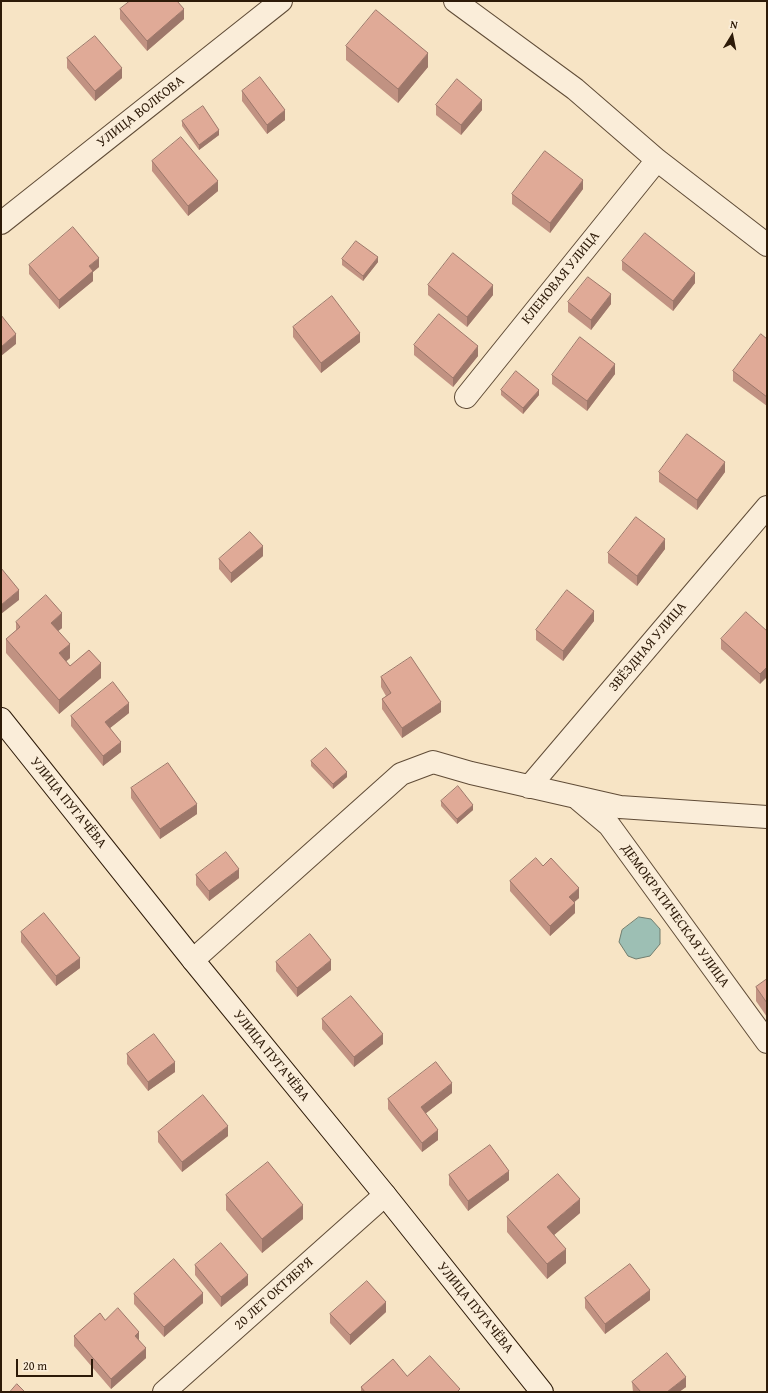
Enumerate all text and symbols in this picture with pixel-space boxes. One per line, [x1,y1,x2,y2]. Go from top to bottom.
north arrow [712,16,752,56]
text: N [729,16,739,33]
street label: УЛИЦА ВОЛКОВА [94,73,188,151]
street label: КЛЕНОВАЯ УЛИЦА [518,228,604,328]
street label: ЗВЁЗДНАЯ УЛИЦА [606,599,690,695]
street label: УЛИЦА ПУГАЧЁВА [26,754,110,852]
street label: ДЕМОКРАТИЧЕСКАЯ УЛИЦА [617,841,733,991]
street label: УЛИЦА ПУГАЧЁВА [229,1007,313,1105]
street label: 20 ЛЕТ ОКТЯБРЯ [231,1254,317,1334]
street label: УЛИЦА ПУГАЧЁВА [433,1259,517,1357]
scale bar [18,1351,95,1377]
text: 20 m [23,1357,47,1374]

